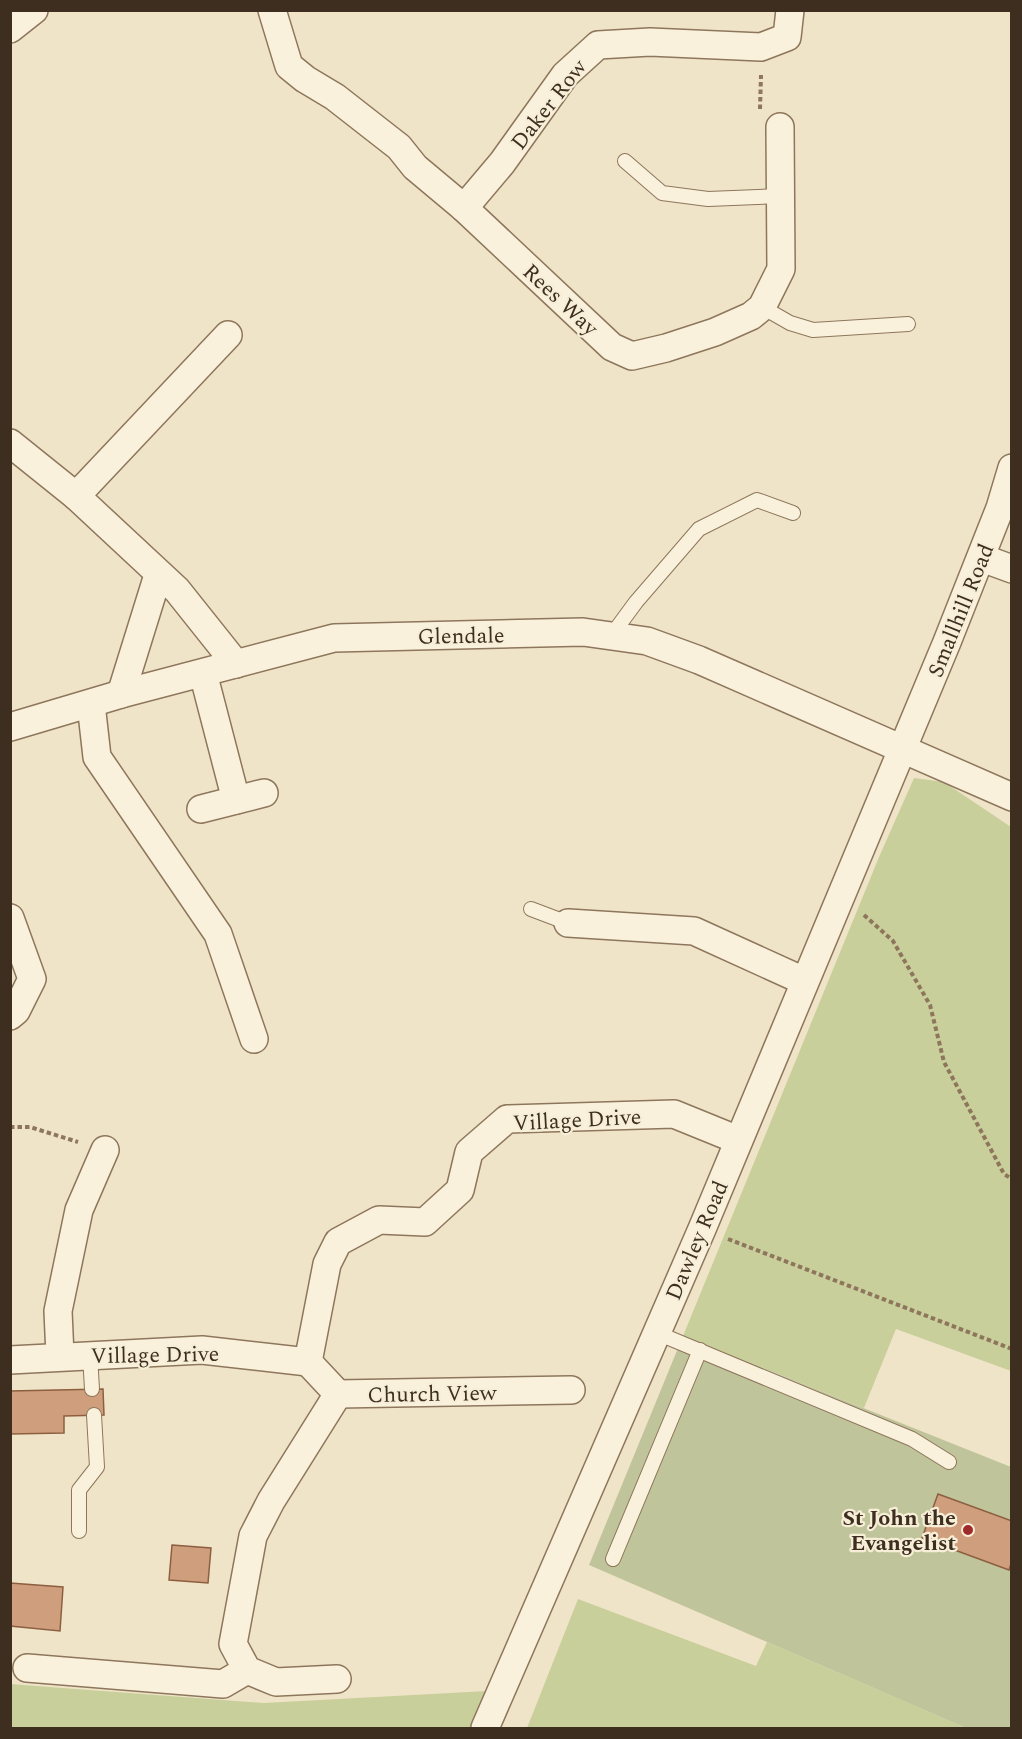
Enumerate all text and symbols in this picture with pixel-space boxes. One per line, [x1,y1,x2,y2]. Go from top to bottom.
street label: Daker Row [503,51,596,157]
street label: Rees Way [515,256,606,345]
street label: Smallhill Road [920,539,1003,682]
street label: Glendale [417,619,505,654]
street label: Village Drive [512,1101,642,1140]
street label: Dawley Road [657,1176,737,1306]
street label: Village Drive [90,1338,220,1373]
street label: Church View [367,1377,498,1412]
place label: St John the Evangelist [842,1502,956,1560]
marker: St John the Evangelist [961,1523,975,1537]

